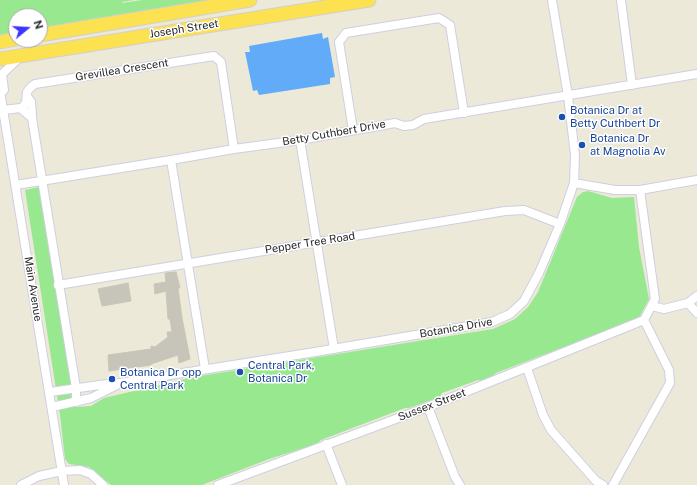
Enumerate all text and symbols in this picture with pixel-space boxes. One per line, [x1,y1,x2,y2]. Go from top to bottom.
north arrow [8,8,48,48]
street label: Joseph Street [148,17,220,41]
text: N [31,19,45,31]
street label: Grevillea Crescent [75,56,169,84]
place label: Botanica Dr at Betty Cuthbert Dr [570,104,660,130]
marker: Botanica Dr at Betty Cuthbert Dr [557,112,567,122]
street label: Betty Cuthbert Drive [281,117,387,149]
place label: Botanica Dr at Magnolia Av [590,132,665,158]
marker: Botanica Dr at Magnolia Av [577,140,587,150]
street label: Pepper Tree Road [264,229,356,257]
street label: Main Avenue [21,256,45,322]
street label: Botanica Drive [419,315,493,341]
place label: Central Park, Botanica Dr [248,359,314,385]
place label: Botanica Dr opp Central Park [120,366,201,392]
marker: Central Park, Botanica Dr [235,367,245,377]
marker: Botanica Dr opp Central Park [107,374,117,384]
street label: Sussex Street [396,386,468,424]

